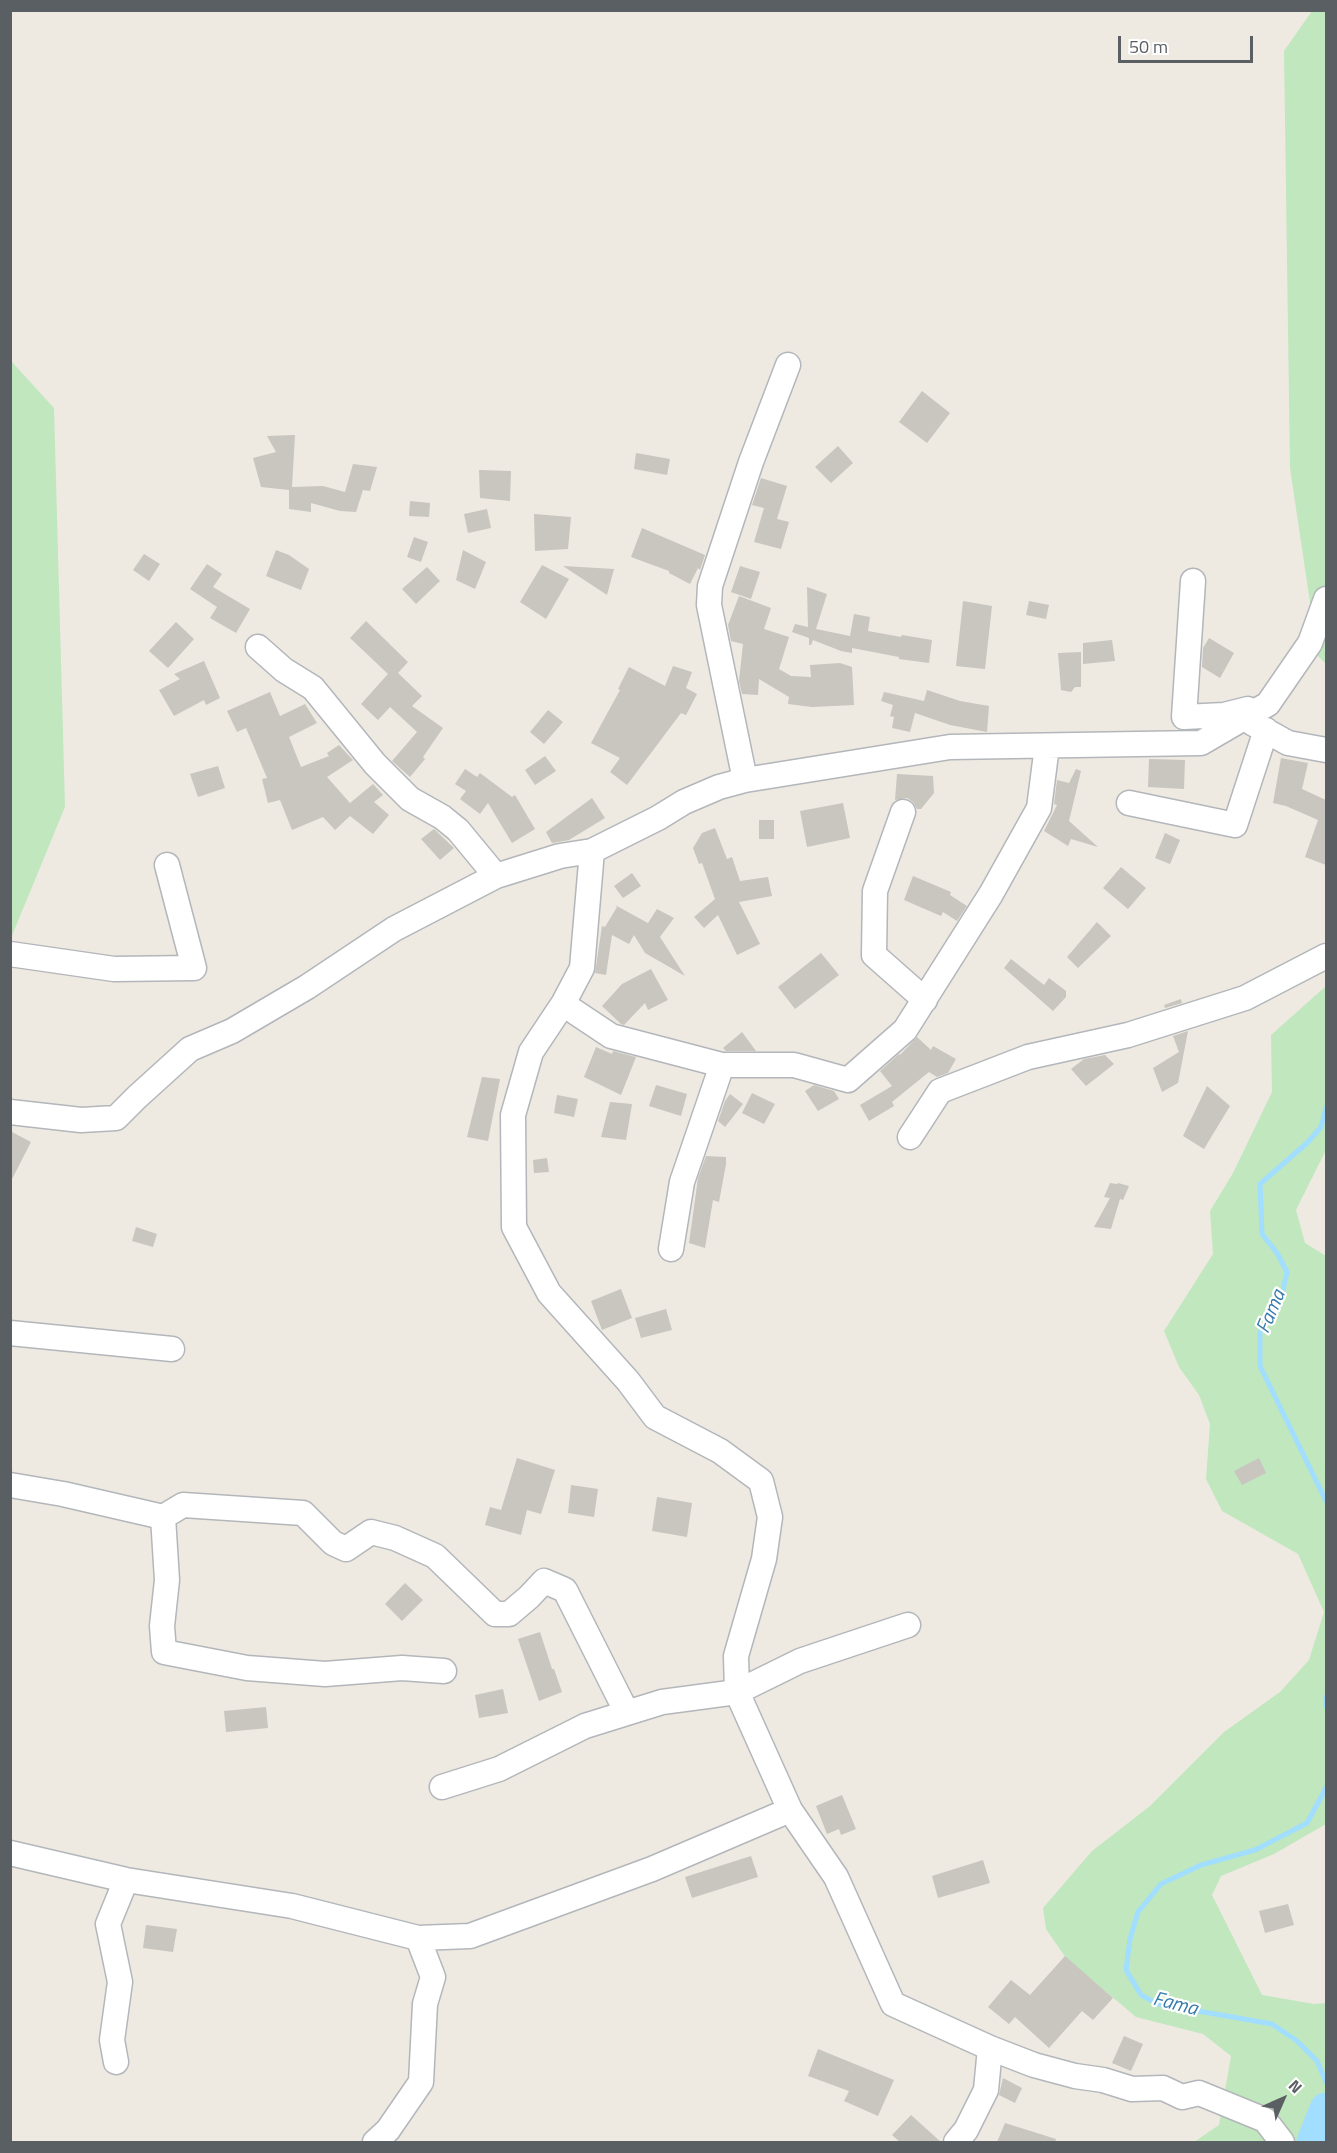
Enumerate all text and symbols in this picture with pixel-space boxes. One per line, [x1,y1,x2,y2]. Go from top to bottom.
scale bar [1121,24,1256,62]
text: 50 m [1129,33,1168,60]
water label: Fama [1252,1287,1292,1337]
water label: Fama [1150,1988,1200,2022]
north arrow [1253,2069,1313,2129]
text: N [1283,2074,1308,2099]

